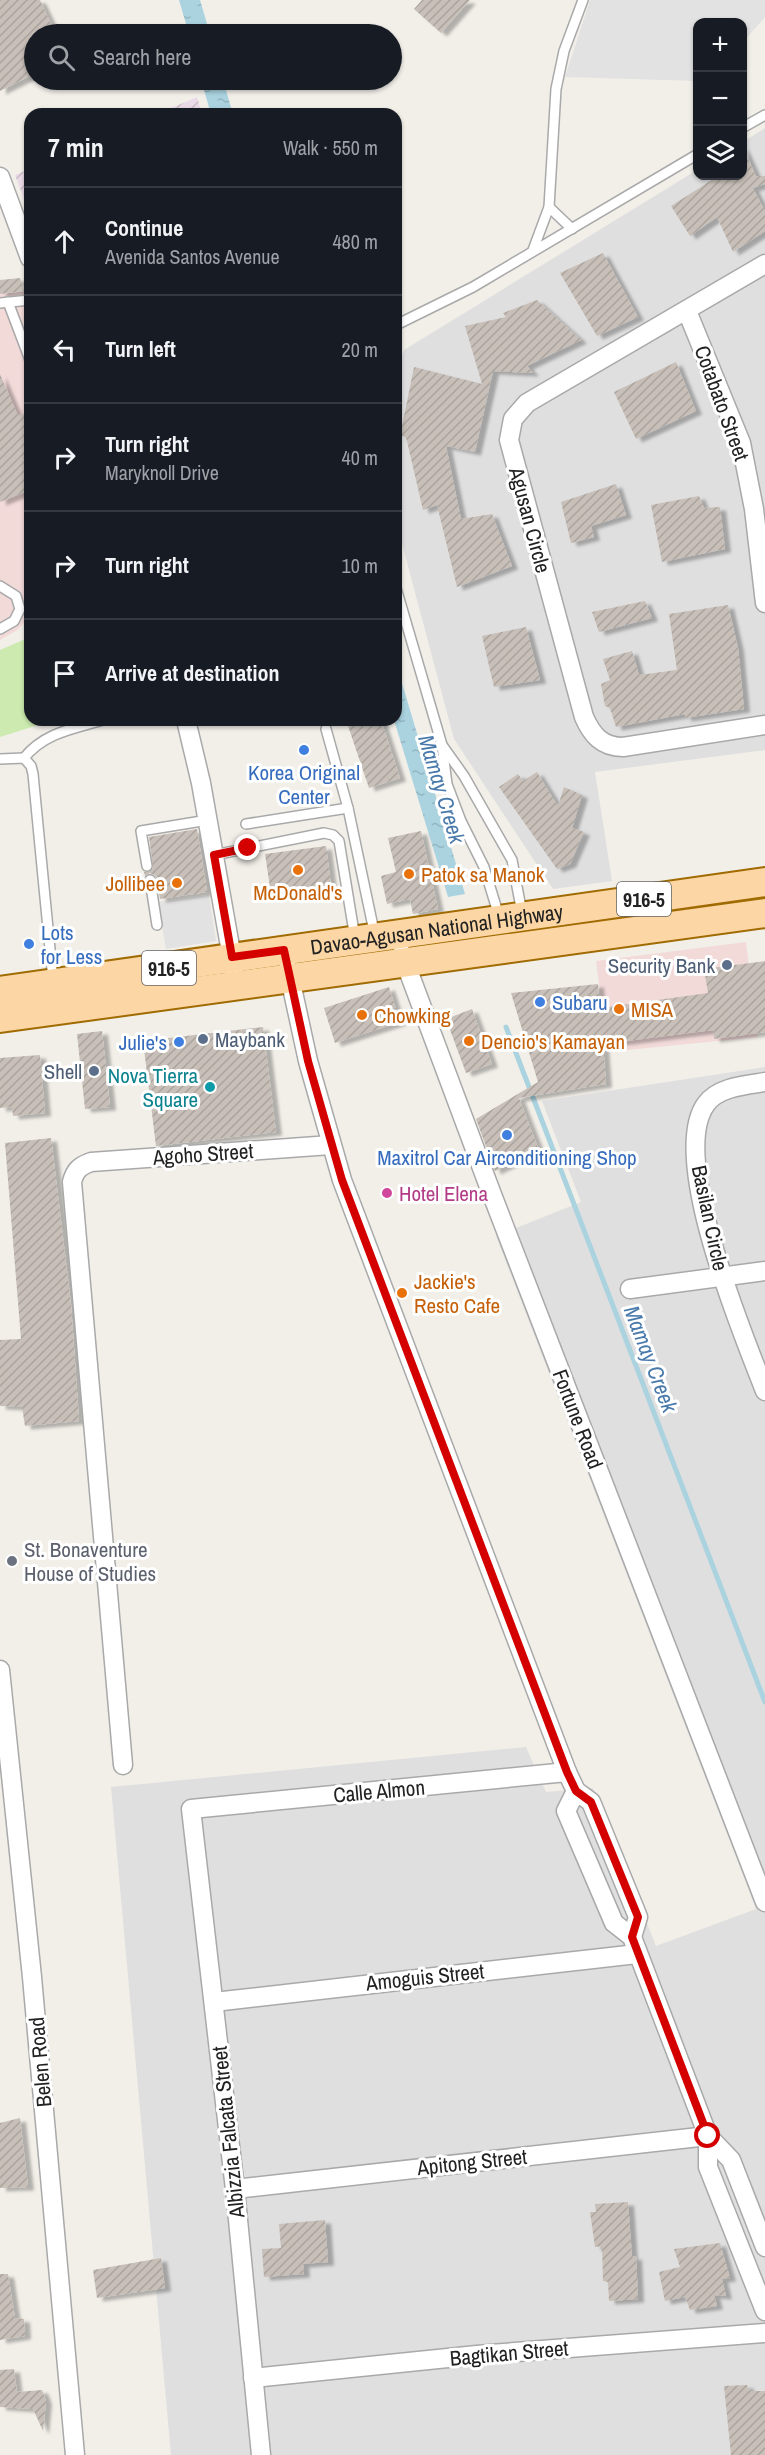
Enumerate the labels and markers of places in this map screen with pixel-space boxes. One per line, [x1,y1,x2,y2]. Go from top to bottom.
marker: Korea Original Center [297,743,311,757]
place label: Korea Original Center [248,758,360,811]
place label: Patok sa Manok [421,860,545,889]
marker: McDonald's [291,863,305,877]
marker: Patok sa Manok [402,867,416,881]
place label: Jollibee [106,869,165,898]
marker: Jollibee [170,876,184,890]
place label: McDonald's [253,878,343,907]
place label: Lots for Less [41,918,102,971]
marker: Lots for Less [22,937,36,951]
place label: Security Bank [608,951,715,980]
marker: Security Bank [720,958,734,972]
place label: Subaru [552,988,608,1017]
marker: Subaru [533,995,547,1009]
place label: MISA [631,995,674,1024]
place label: Chowking [374,1001,451,1030]
marker: MISA [612,1002,626,1016]
marker: Chowking [355,1008,369,1022]
place label: Maybank [215,1025,285,1054]
place label: Dencio's Kamayan [481,1027,625,1056]
place label: Julie's [119,1028,167,1057]
marker: Maybank [196,1032,210,1046]
marker: Dencio's Kamayan [462,1034,476,1048]
marker: Julie's [172,1035,186,1049]
place label: Shell [44,1057,82,1086]
place label: Nova Tierra Square [108,1061,198,1114]
marker: Shell [87,1064,101,1078]
marker: Nova Tierra Square [203,1080,217,1094]
marker: Maxitrol Car Airconditioning Shop [500,1128,514,1142]
place label: Maxitrol Car Airconditioning Shop [377,1143,637,1172]
place label: Hotel Elena [399,1179,488,1208]
marker: Hotel Elena [380,1186,394,1200]
place label: Jackie's Resto Cafe [414,1267,500,1320]
marker: Jackie's Resto Cafe [395,1286,409,1300]
place label: St. Bonaventure House of Studies [24,1535,156,1588]
marker: St. Bonaventure House of Studies [5,1554,19,1568]

